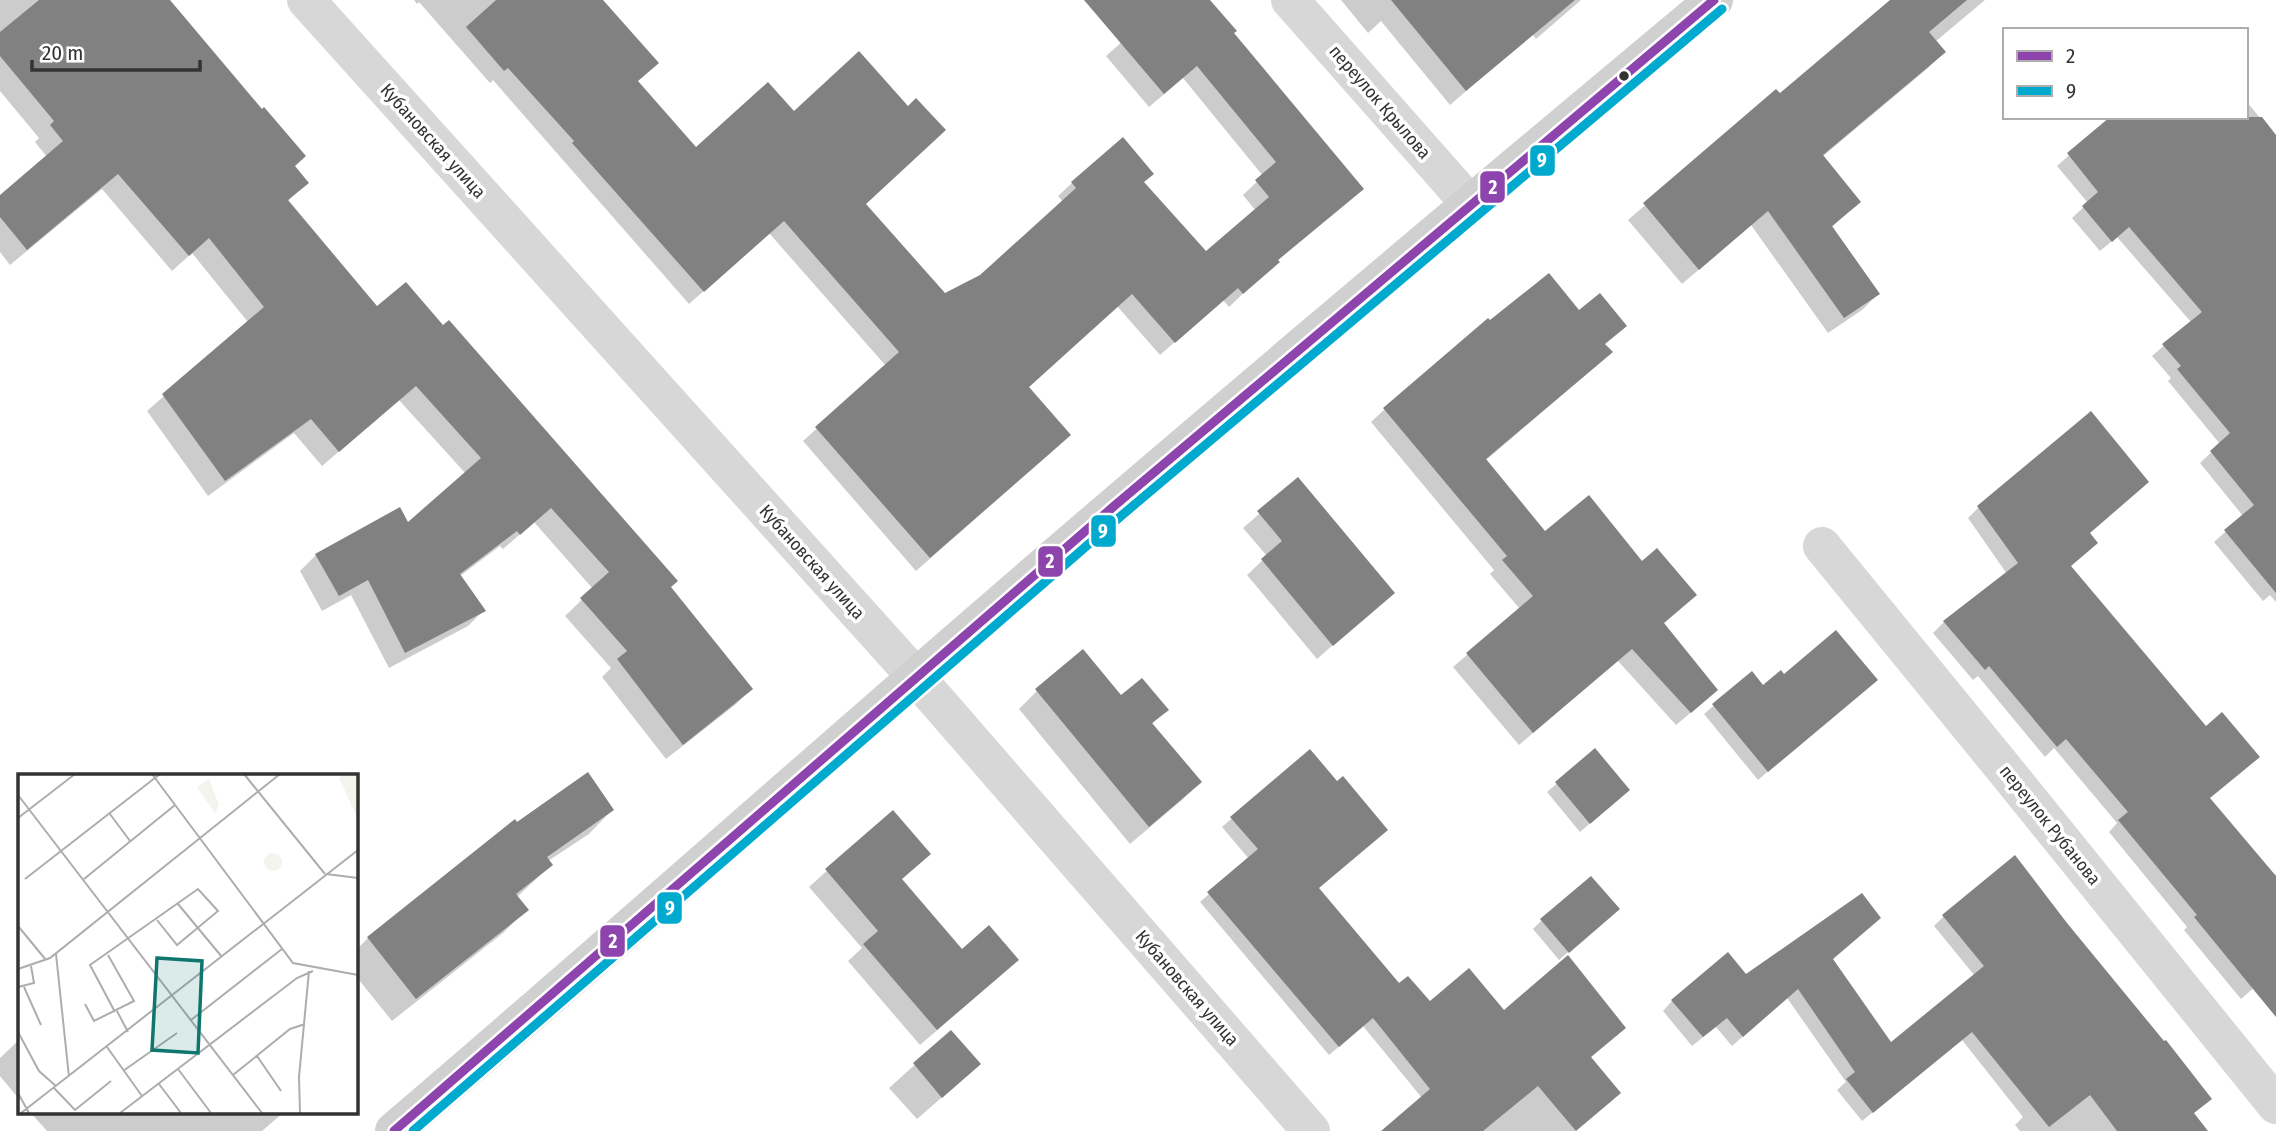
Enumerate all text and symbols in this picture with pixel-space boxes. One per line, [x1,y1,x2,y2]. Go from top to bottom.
scale bar [32,28,200,72]
legend [2003,28,2248,119]
text: 20 m [42,40,83,66]
street label: переулок Крылова [1325,41,1436,164]
text: 2 [2066,43,2075,69]
unlabelled marker [1617,69,1631,83]
text: 9 [2066,78,2076,104]
street label: Кубановская улица [376,79,490,203]
line badge: 9 [1529,144,1556,177]
text: 9 [1537,149,1547,172]
line badge: 2 [1479,170,1506,204]
text: 2 [1488,176,1498,199]
street label: Кубановская улица [755,500,869,624]
line badge: 9 [1090,514,1117,548]
text: 9 [1098,520,1108,543]
line badge: 2 [1037,545,1064,578]
text: 2 [1045,550,1055,573]
street label: переулок Рубанова [1995,760,2105,890]
inset map [18,774,357,1114]
line badge: 9 [656,891,683,925]
text: 9 [665,897,675,920]
line badge: 2 [599,924,626,958]
street label: Кубановская улица [1131,926,1243,1051]
text: 2 [608,930,618,953]

